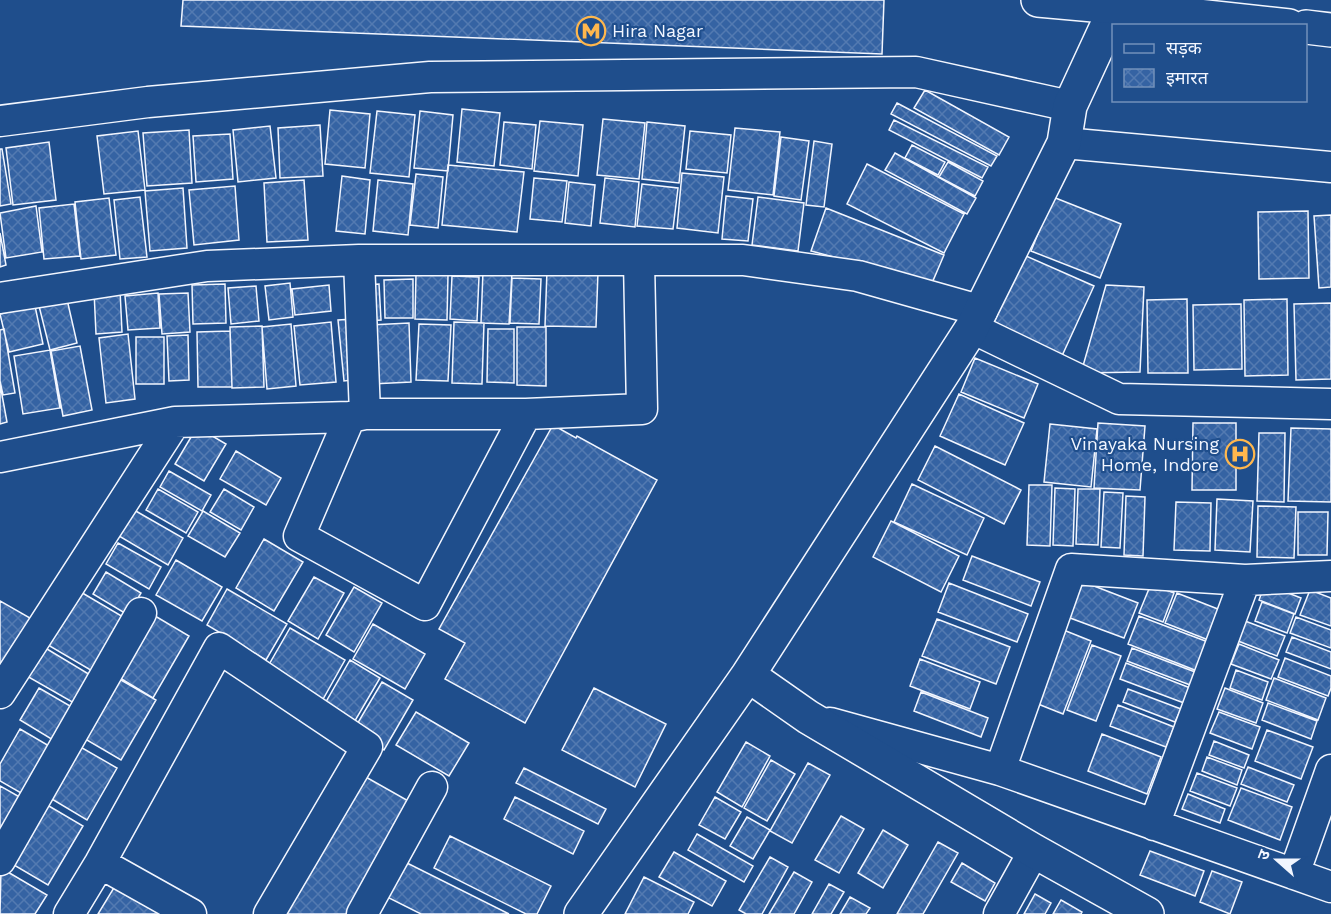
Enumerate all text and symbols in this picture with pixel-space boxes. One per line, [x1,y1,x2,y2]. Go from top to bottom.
metro station icon: Hira Nagar [575,15,607,47]
place label: Hira Nagar [612,20,703,41]
legend [1112,24,1307,102]
text: सड़क [1166,37,1203,58]
text: इमारत [1166,67,1209,88]
place label: Vinayaka Nursing Home, Indore [1070,433,1219,475]
hospital icon: Vinayaka Nursing Home, Indore [1224,438,1256,470]
north arrow [1247,830,1307,890]
text: उ [1253,846,1274,863]

